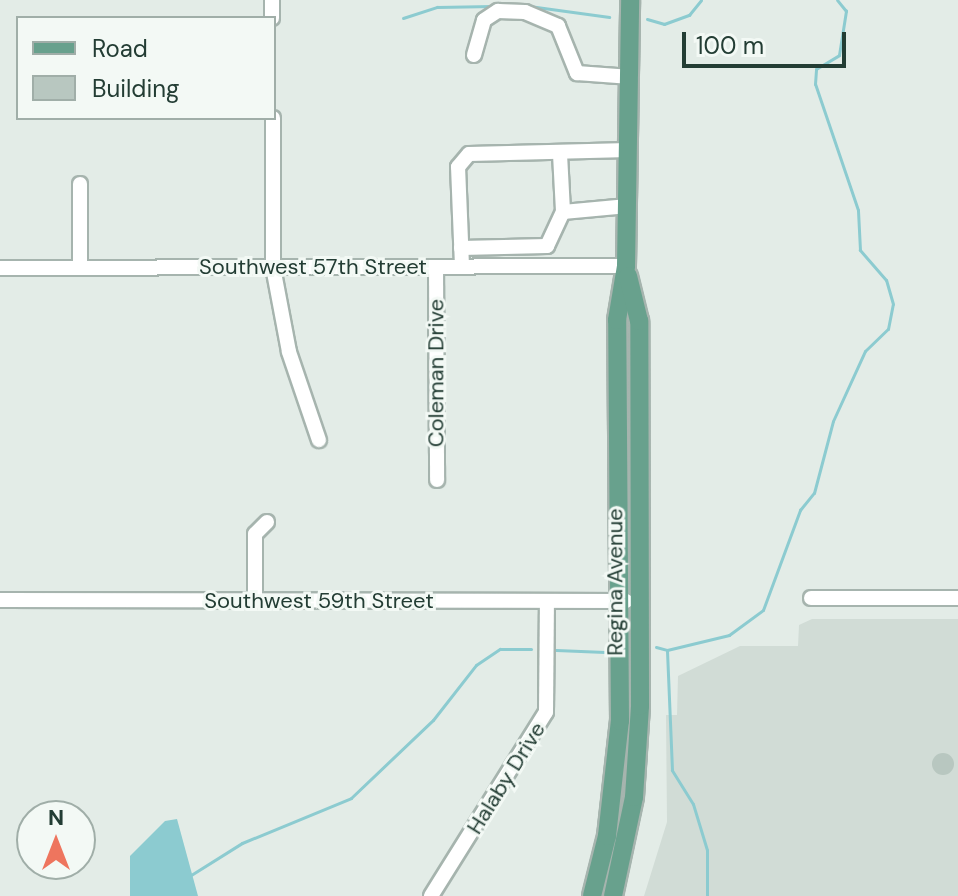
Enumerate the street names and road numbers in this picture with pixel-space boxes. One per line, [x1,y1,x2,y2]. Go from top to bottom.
street label: Southwest 57th Street [199,254,427,280]
street label: Coleman Drive [423,299,449,447]
street label: Regina Avenue [602,508,628,656]
street label: Southwest 59th Street [204,588,434,614]
street label: Halaby Drive [461,717,551,839]

